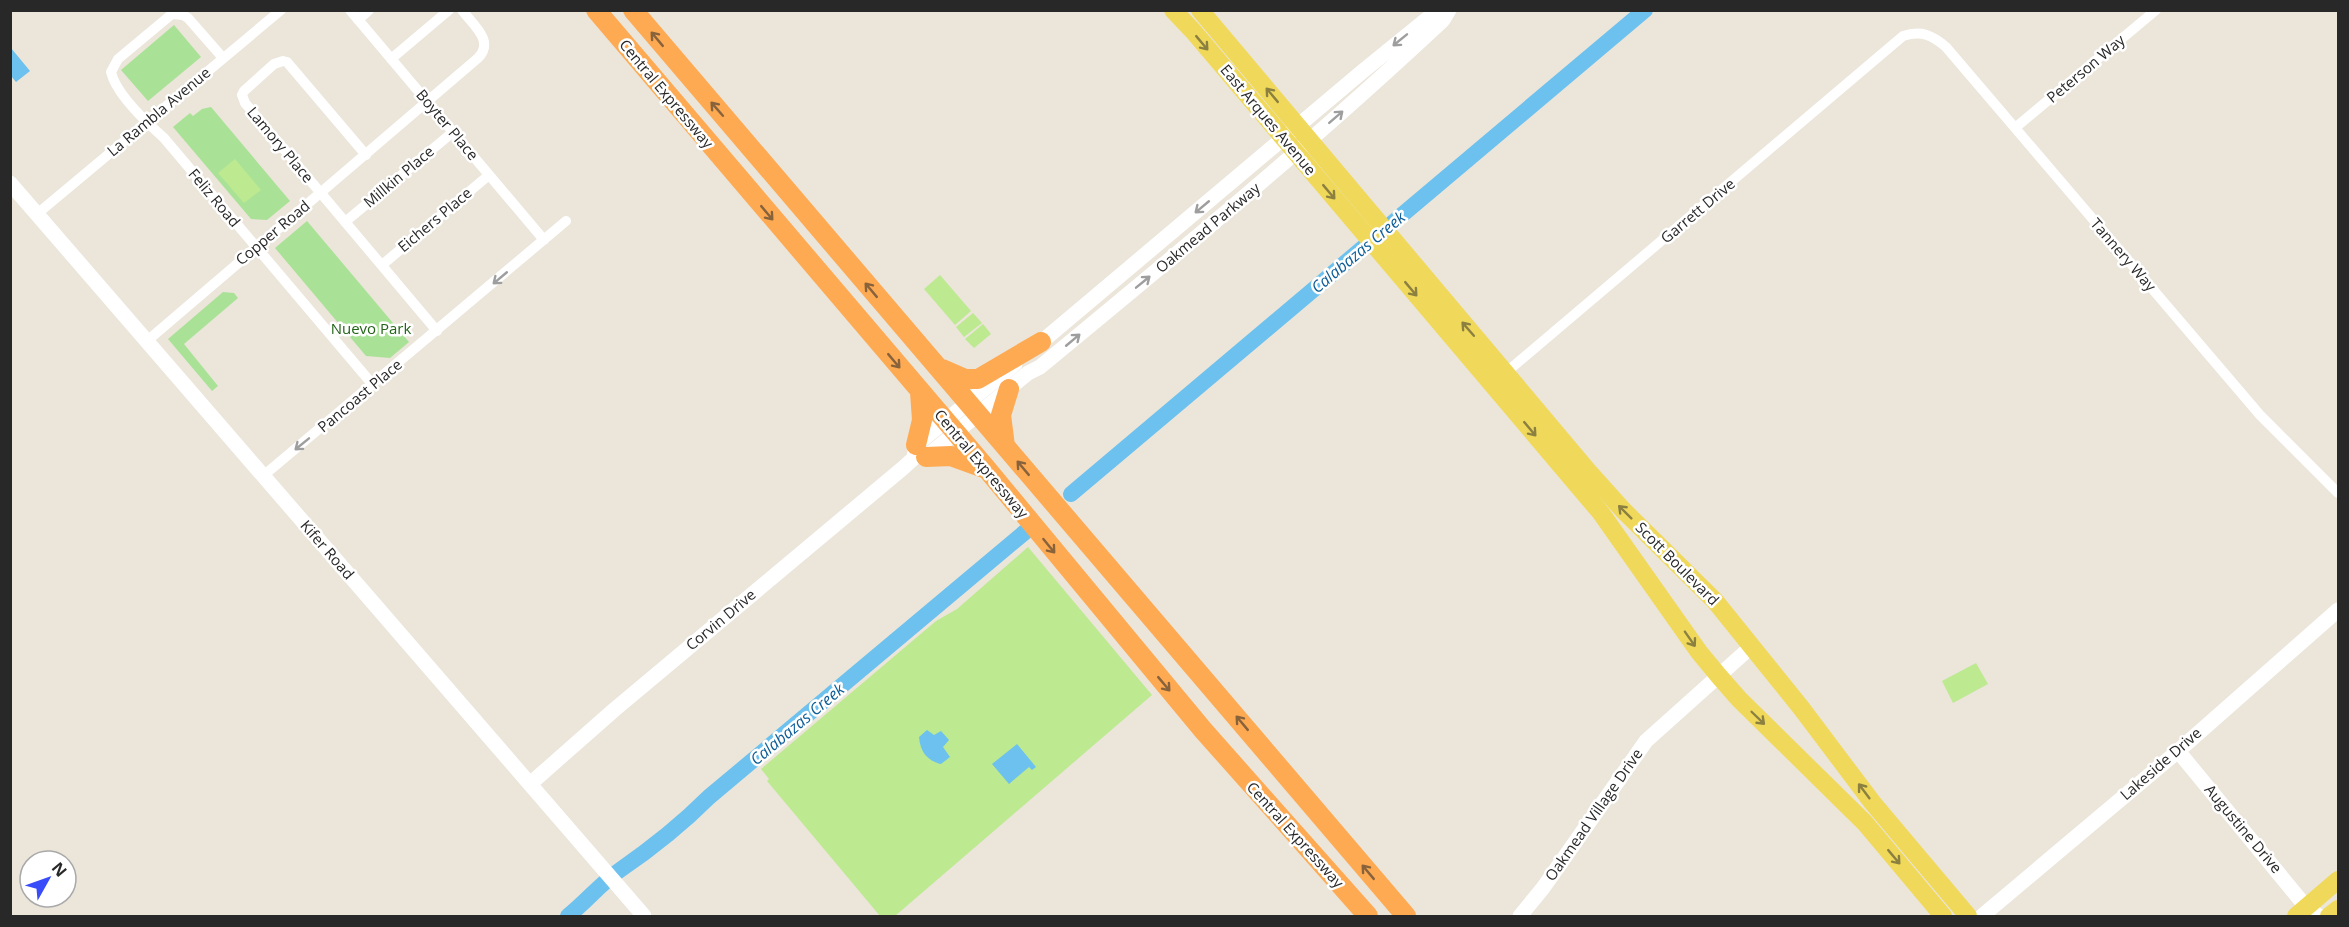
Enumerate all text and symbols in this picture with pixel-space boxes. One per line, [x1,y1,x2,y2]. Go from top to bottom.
street label: Peterson Way [2042,29,2129,107]
one-way arrow [651,31,664,47]
one-way arrow [1392,33,1408,46]
street label: Central Expressway [615,35,719,152]
one-way arrow [1196,35,1209,51]
street label: East Arques Avenue [1217,60,1321,179]
street label: La Rambla Avenue [103,62,214,160]
street label: Boyter Place [412,85,483,164]
one-way arrow [1265,87,1278,103]
street label: Lamory Place [243,102,318,187]
one-way arrow [710,102,724,117]
one-way arrow [1328,110,1343,124]
street label: Millkin Place [359,141,438,212]
street label: Feliz Road [184,164,245,231]
street label: Garrett Drive [1656,173,1739,247]
street label: Oakmead Parkway [1151,177,1264,277]
street label: Eichers Place [393,182,476,256]
one-way arrow [1322,184,1336,199]
street label: Copper Road [231,195,314,269]
one-way arrow [1195,200,1210,214]
one-way arrow [761,205,774,221]
water label: Calabazas Creek [1306,205,1411,298]
street label: Tannery Way [2086,214,2161,295]
one-way arrow [493,271,508,285]
one-way arrow [1135,276,1151,289]
one-way arrow [1404,281,1418,296]
one-way arrow [864,283,878,298]
park label: Nuevo Park [331,318,411,338]
one-way arrow [1461,322,1475,337]
one-way arrow [1065,333,1081,346]
one-way arrow [887,353,901,368]
street label: Pancoast Place [313,354,406,436]
street label: Central Expressway [930,405,1034,522]
one-way arrow [1523,421,1537,436]
one-way arrow [295,437,310,451]
one-way arrow [1016,461,1030,476]
one-way arrow [1618,504,1633,519]
street label: Kifer Road [297,516,359,583]
street label: Scott Boulevard [1632,517,1724,609]
one-way arrow [1042,538,1055,554]
street label: Corvin Drive [681,584,760,654]
one-way arrow [1684,631,1696,647]
one-way arrow [1157,676,1170,692]
water label: Calabazas Creek [745,677,850,770]
one-way arrow [1751,710,1765,725]
one-way arrow [1235,715,1248,731]
street label: Lakeside Drive [2115,722,2205,804]
street label: Oakmead Village Drive [1540,744,1647,885]
street label: Central Expressway [1243,777,1349,892]
street label: Augustine Drive [2201,780,2287,877]
one-way arrow [1857,783,1870,799]
north arrow [18,849,78,909]
one-way arrow [1887,849,1900,865]
text: N [47,857,72,881]
one-way arrow [1361,864,1374,880]

